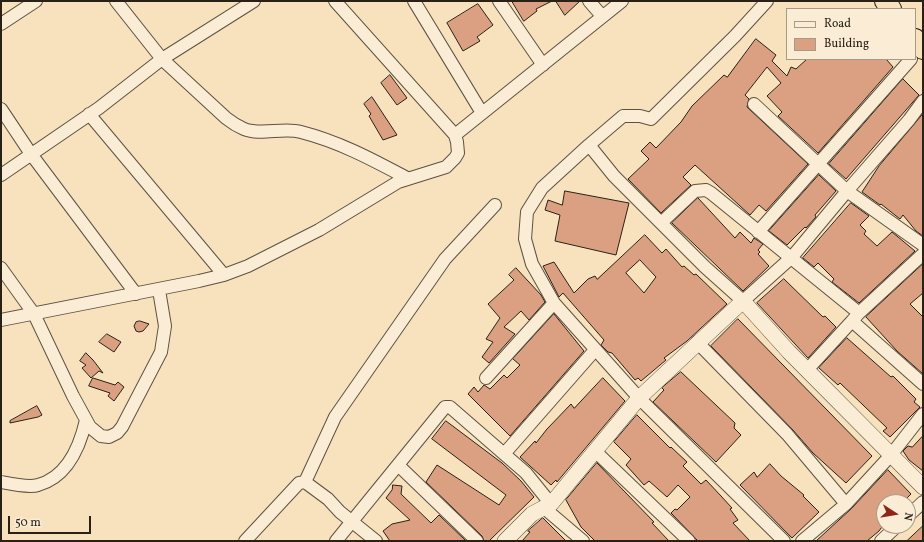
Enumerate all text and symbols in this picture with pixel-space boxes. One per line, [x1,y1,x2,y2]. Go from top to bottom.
legend [786,8,916,60]
text: Road [824,16,851,32]
text: Building [824,36,869,52]
north arrow [876,494,916,534]
scale bar [10,508,93,534]
text: N [899,511,915,522]
text: 50 m [15,515,41,531]

